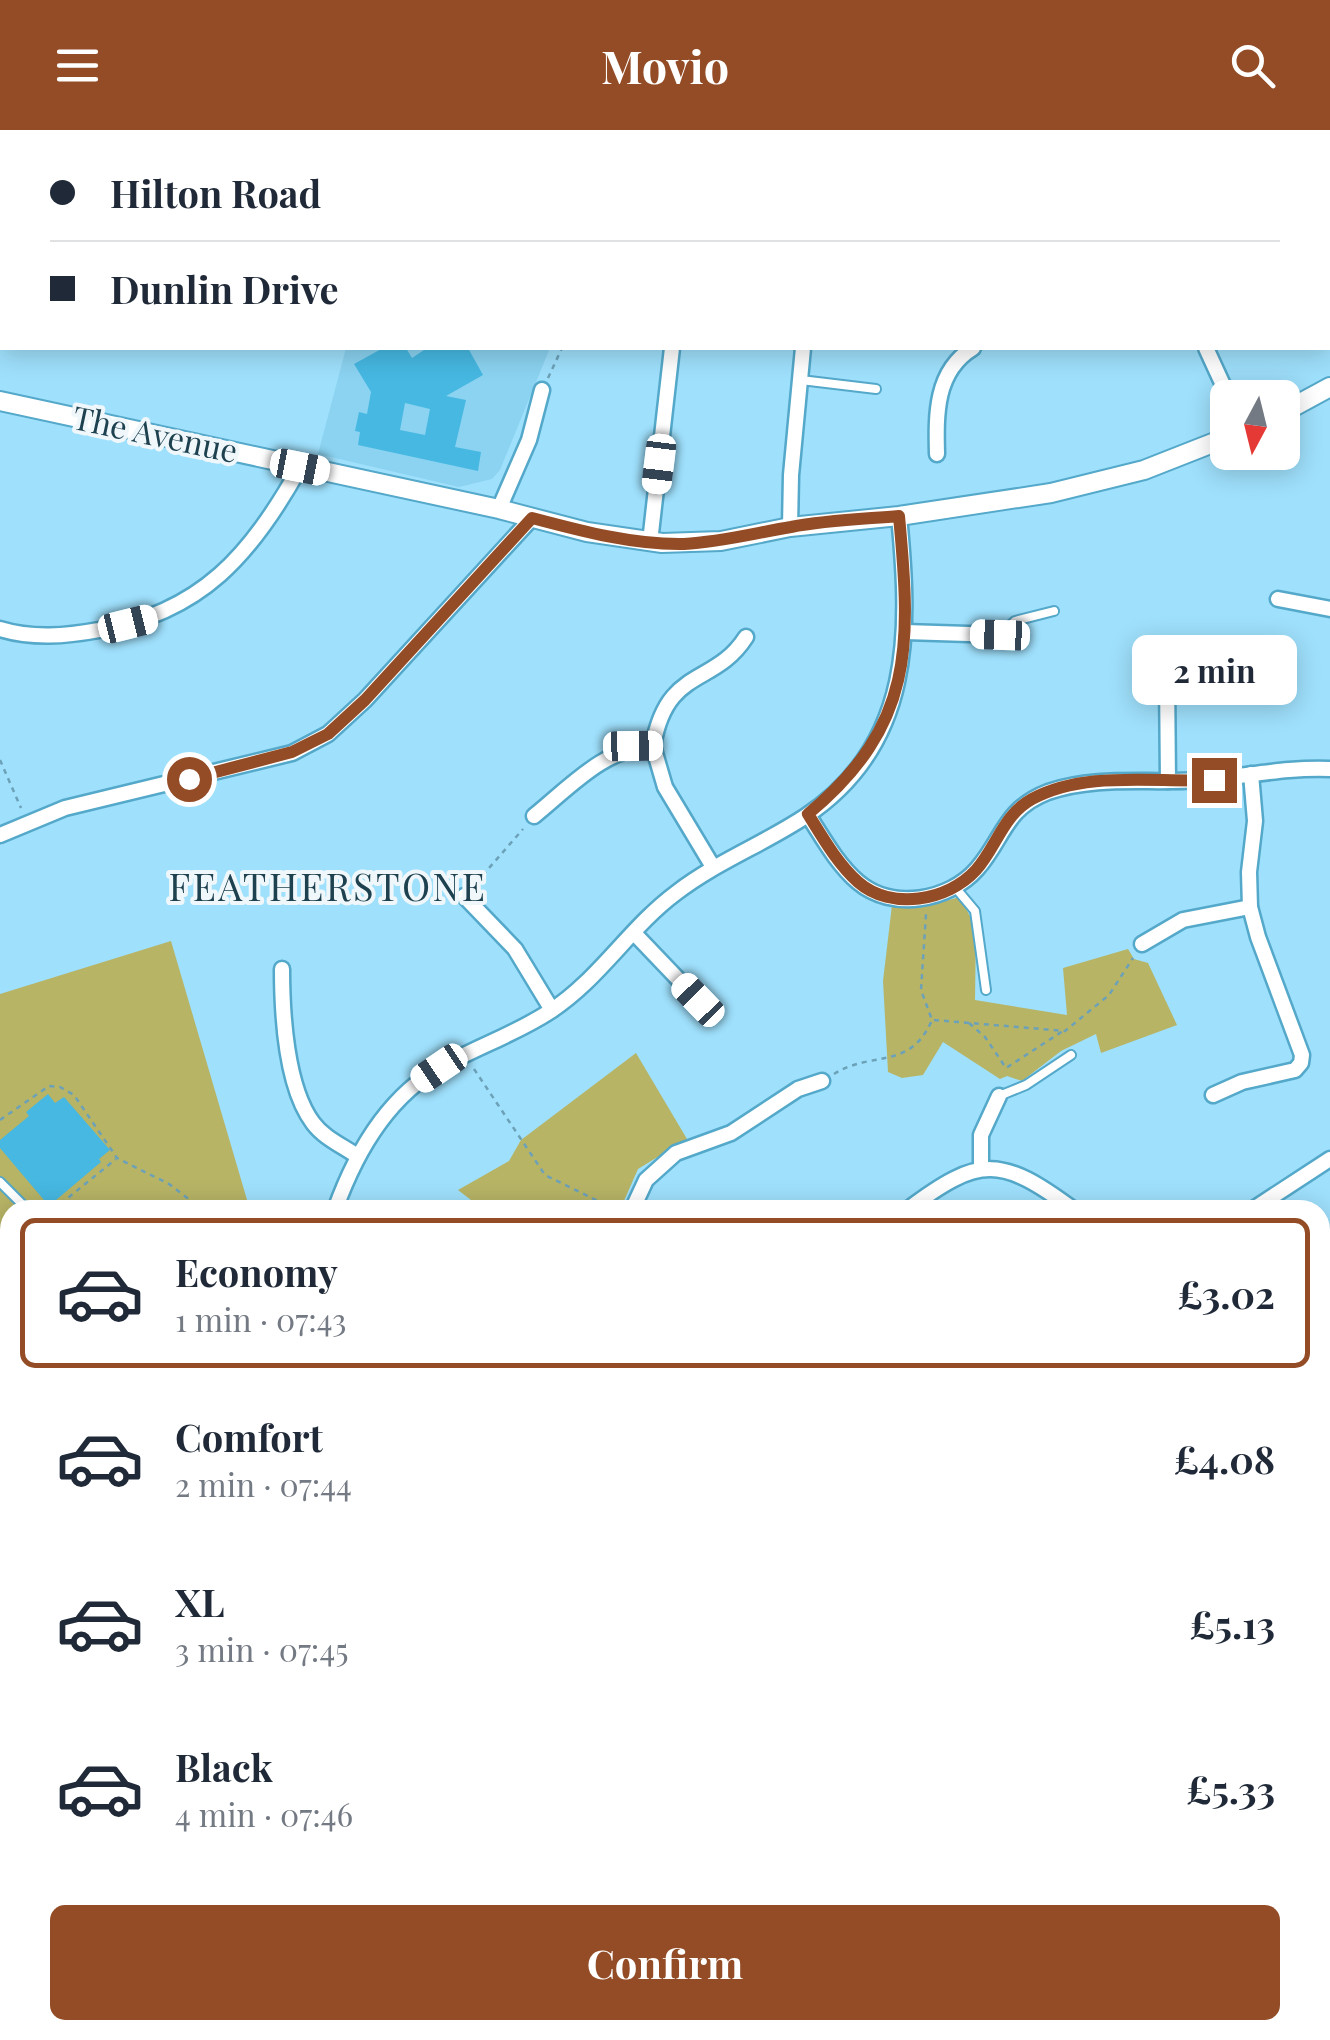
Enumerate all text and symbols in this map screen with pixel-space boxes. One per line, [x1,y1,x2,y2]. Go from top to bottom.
text: Movio [601,35,729,95]
icon: menu [50,38,105,93]
icon: search [1225,38,1280,93]
text: Hilton Road [110,167,321,218]
text: Dunlin Drive [110,263,339,314]
north arrow [1210,380,1300,470]
map controls [1210,380,1300,470]
street label: The Avenue [69,394,242,471]
car [640,432,678,496]
car [268,447,332,487]
car [95,602,161,646]
car [969,619,1031,651]
callout: 2 min [1132,635,1296,705]
text: 2 min [1173,648,1256,691]
car [603,730,663,762]
route start [167,757,212,802]
route end [1192,758,1237,803]
district label: FEATHERSTONE [169,860,487,911]
car [666,968,730,1032]
car [406,1039,472,1097]
text: Economy [175,1246,338,1297]
icon: car [55,1248,145,1338]
text: £3.02 [1177,1268,1275,1319]
text: 1 min · 07:43 [175,1297,346,1340]
text: Comfort [175,1411,323,1462]
icon: car [55,1413,145,1503]
text: £4.08 [1174,1433,1275,1484]
text: 2 min · 07:44 [175,1462,352,1505]
text: XL [175,1576,224,1627]
icon: car [55,1578,145,1668]
text: £5.13 [1189,1598,1275,1649]
text: 3 min · 07:45 [175,1627,348,1670]
text: Black [175,1741,273,1792]
icon: car [55,1743,145,1833]
text: £5.33 [1186,1763,1275,1814]
text: 4 min · 07:46 [175,1792,353,1835]
button: Confirm [50,1905,1280,2020]

